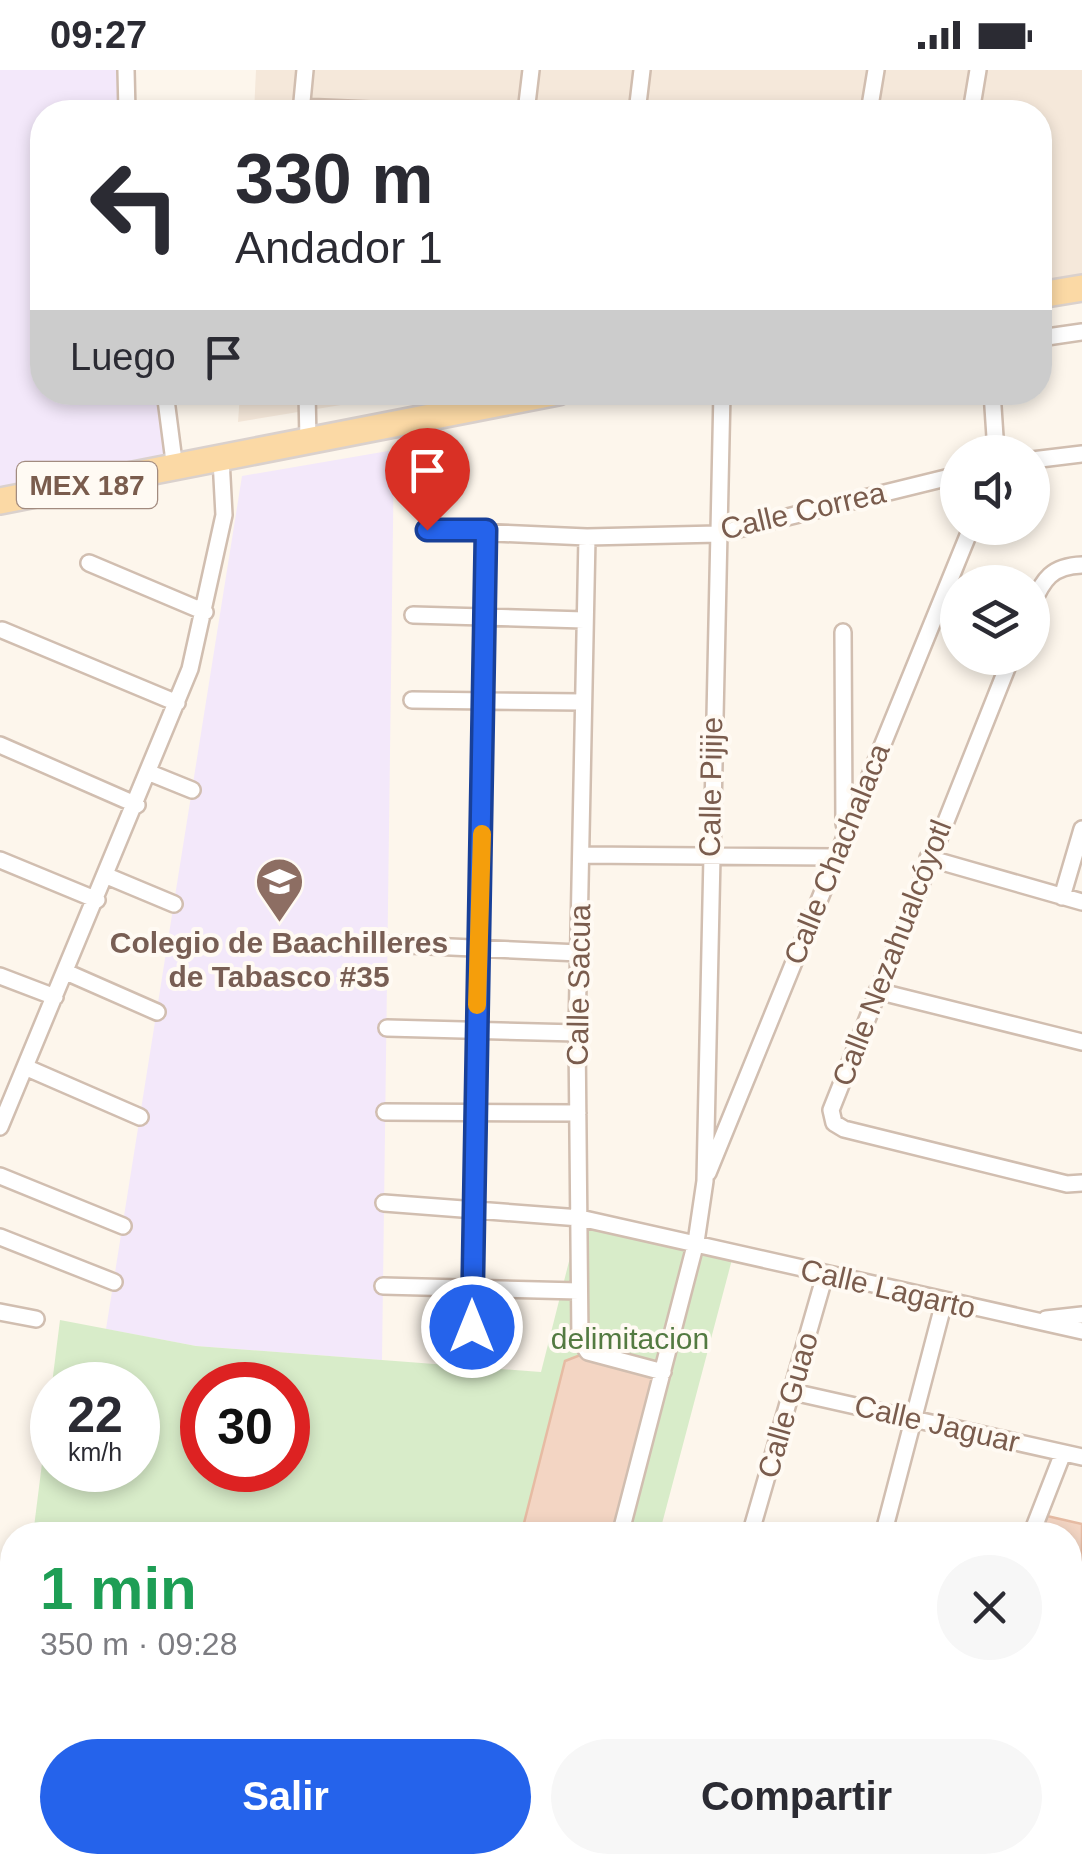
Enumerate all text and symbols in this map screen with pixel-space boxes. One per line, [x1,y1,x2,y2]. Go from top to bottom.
text: 09:27 [50,14,147,56]
icon: left [70,140,200,270]
text: 330 m [235,140,433,218]
text: Andador 1 [235,222,443,273]
icon: arrive [196,330,251,385]
text: Luego [70,336,176,378]
pin [385,428,470,531]
map controls [940,435,1050,675]
button: sound [940,435,1050,545]
icon: arrive [400,443,455,498]
road number: MEX 187 [17,462,157,508]
street label: Calle Correa [717,475,889,546]
button: layers [940,565,1050,675]
street label: Calle Pijije [693,717,728,857]
street label: Calle Chachalaca [777,738,896,969]
street label: Calle Nezahualcóyotl [826,815,957,1090]
school or university icon: Colegio de Baachilleres de Tabasco #35 [253,856,305,924]
street label: Calle Sacua [561,904,596,1066]
place label: Colegio de Baachilleres de Tabasco #35 [110,926,448,993]
street label: Calle Lagarto [797,1252,979,1325]
position arrow [420,1275,524,1379]
park label: delimitacion [551,1322,709,1355]
street label: Calle Guao [751,1328,824,1482]
speed limit sign: 30 [180,1362,310,1492]
text: 22 [67,1387,123,1443]
street label: Calle Jaguar [851,1388,1023,1459]
text: km/h [68,1438,122,1466]
text: 1 min [40,1555,197,1622]
button: close [937,1555,1042,1660]
text: 350 m · 09:28 [40,1626,237,1662]
button: Salir [40,1739,531,1854]
button: Compartir [551,1739,1042,1854]

